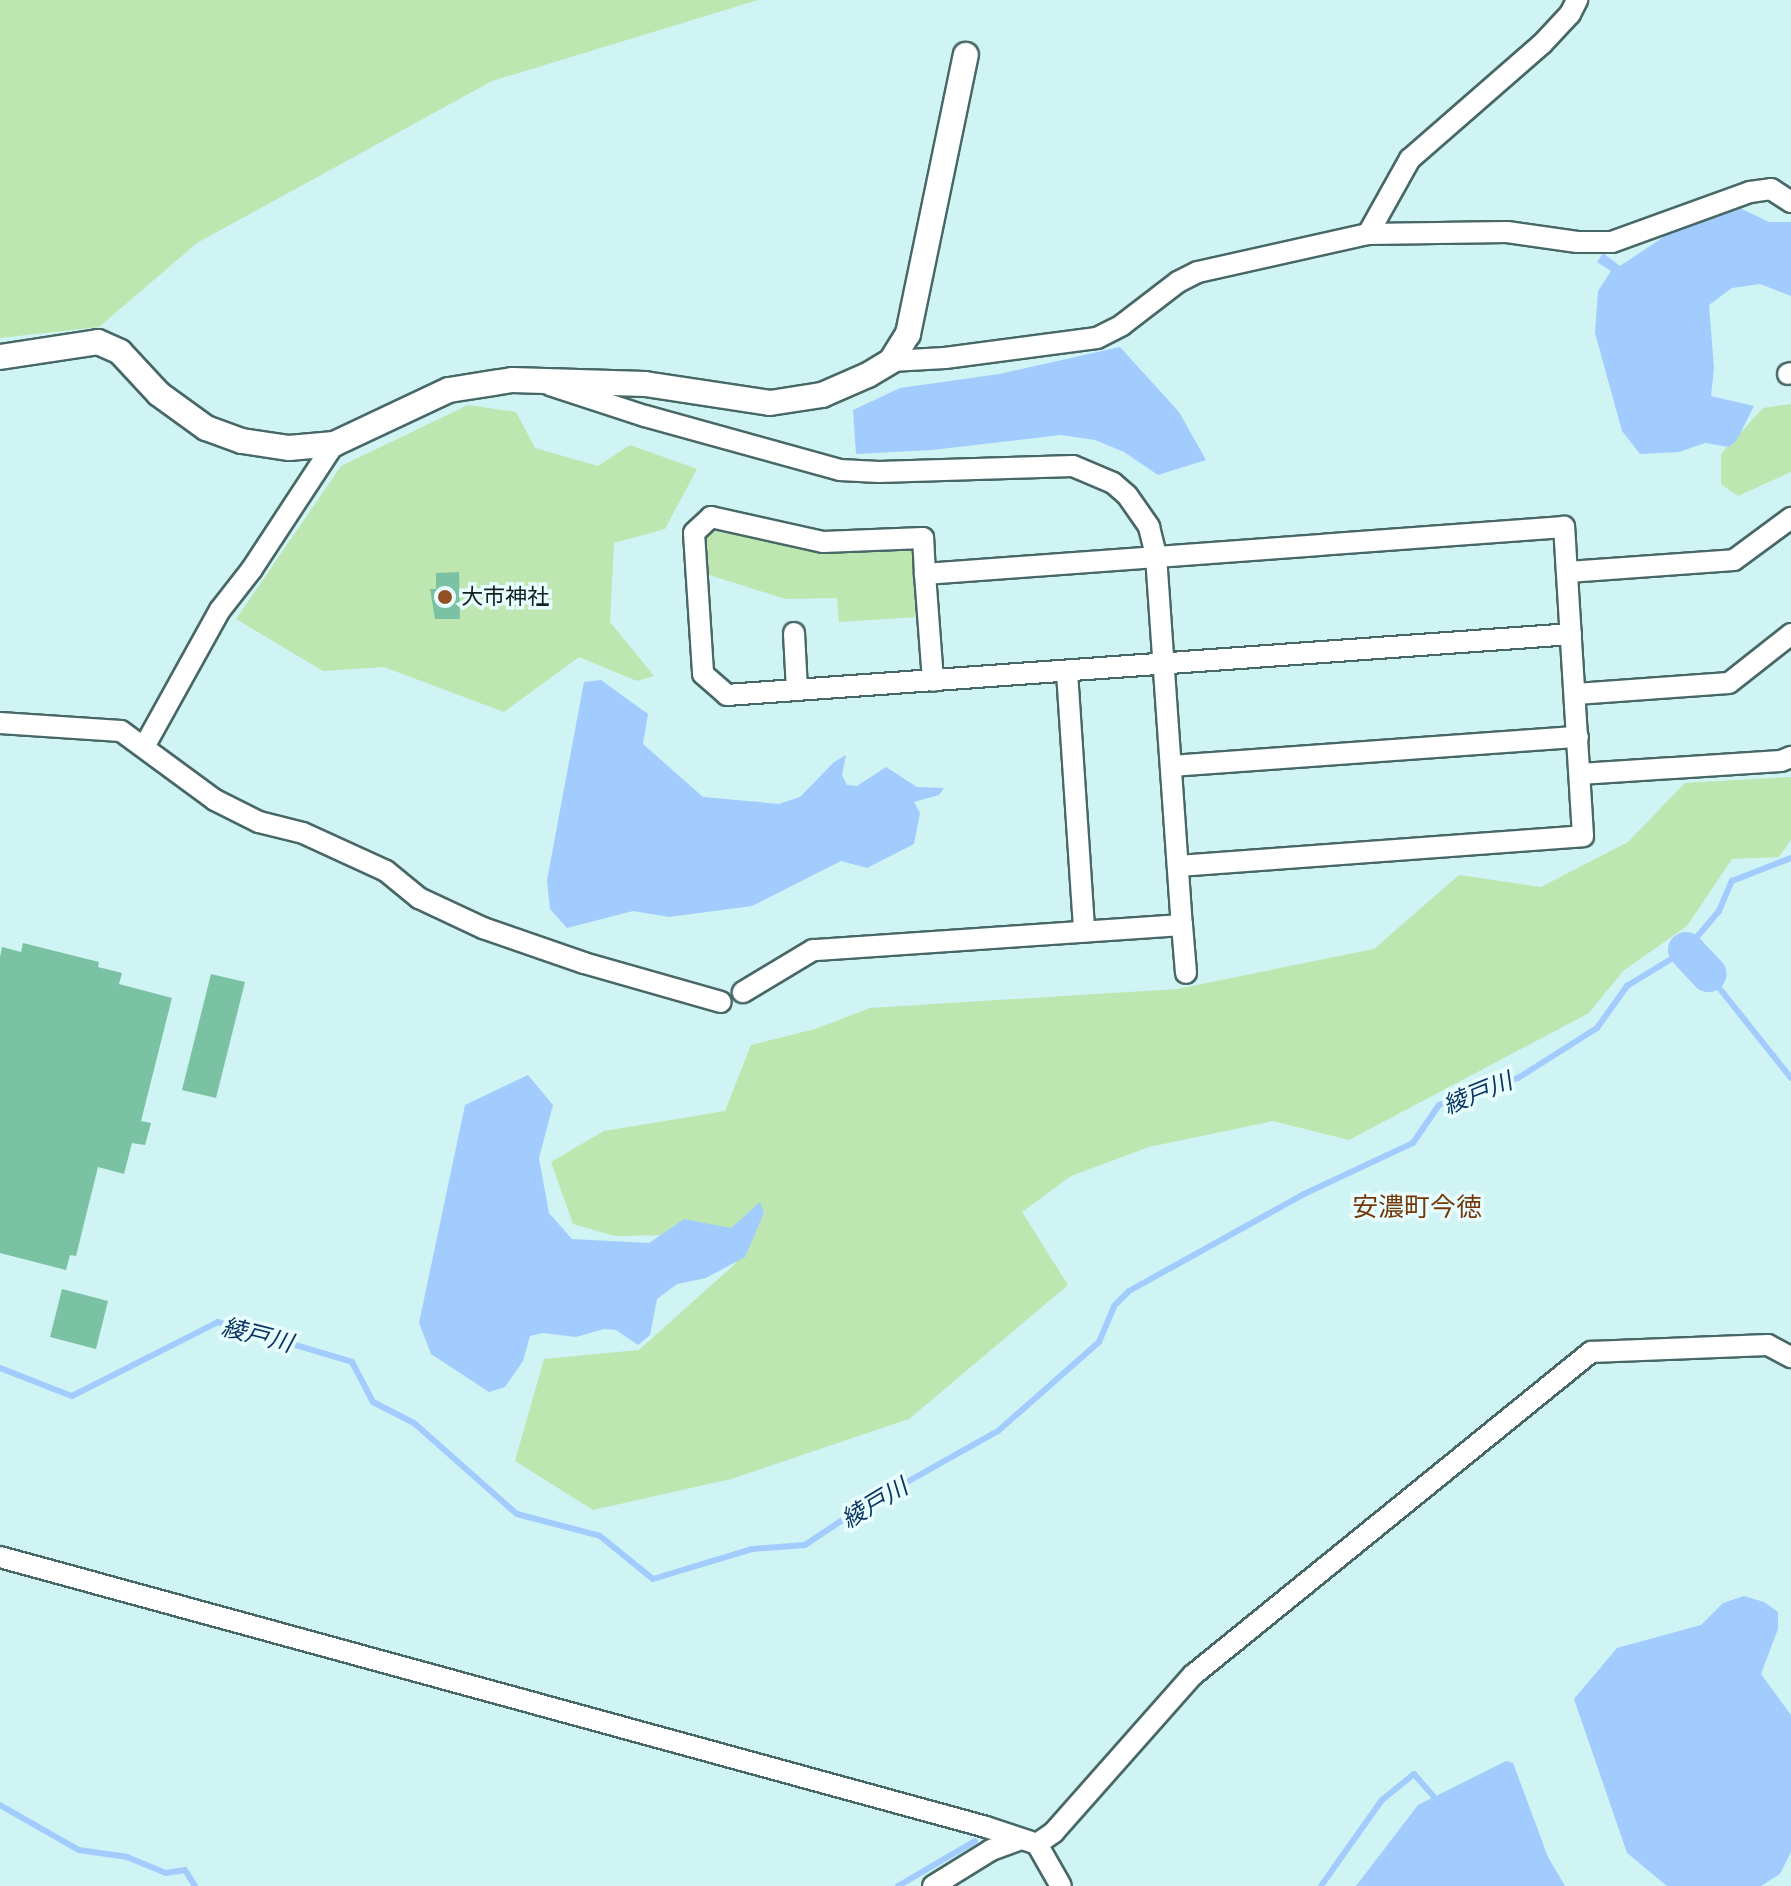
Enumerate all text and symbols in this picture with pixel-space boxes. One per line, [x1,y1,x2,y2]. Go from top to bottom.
place label: 大市神社 [461,584,549,610]
marker: 大市神社 [436,588,454,606]
water label: 綾戸川 [1439,1067,1517,1121]
district label: 安濃町今徳 [1352,1192,1482,1224]
water label: 綾戸川 [219,1313,295,1359]
water label: 綾戸川 [837,1473,913,1535]

